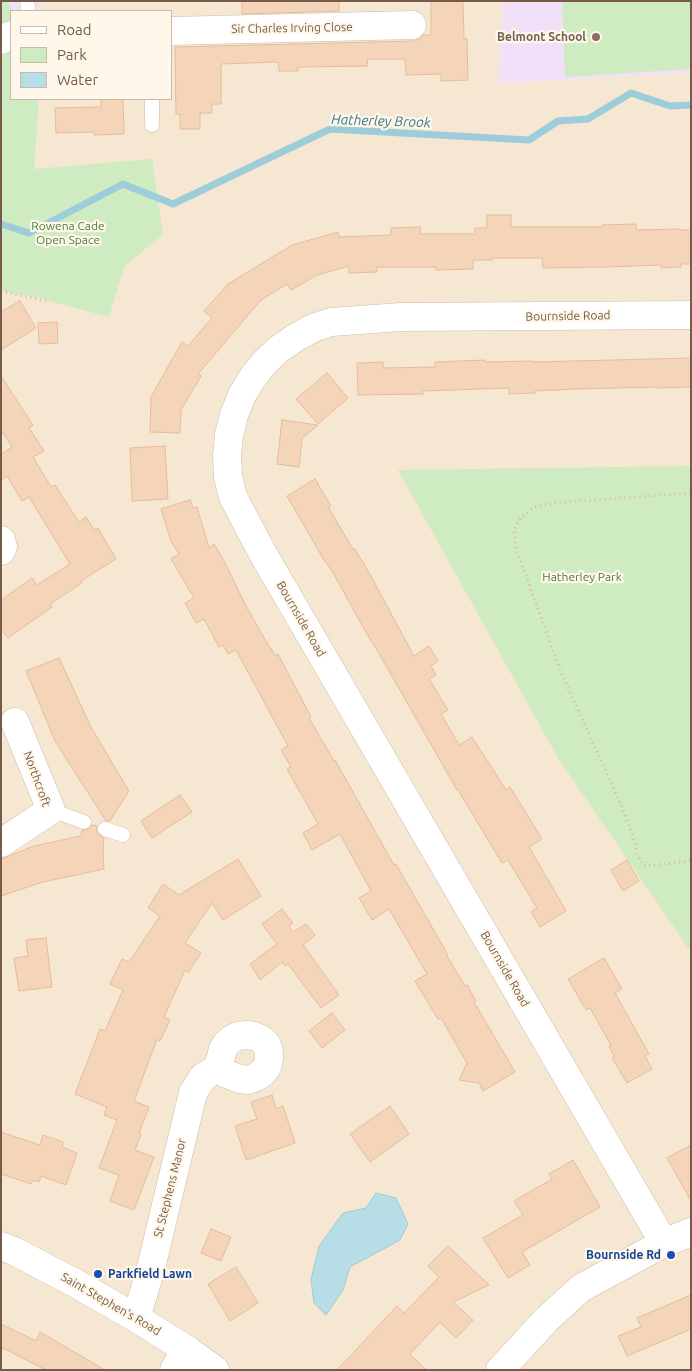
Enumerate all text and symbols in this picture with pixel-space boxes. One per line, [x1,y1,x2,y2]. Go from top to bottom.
legend [10,10,172,100]
street label: Sir Charles Irving Close [231,20,353,36]
text: Road [57,21,92,38]
place label: Belmont School [497,30,586,44]
marker: Belmont School [590,31,602,43]
text: Park [57,46,87,63]
text: Water [57,71,98,88]
water label: Hatherley Brook [331,111,431,131]
park label: Rowena Cade Open Space [31,219,105,247]
street label: Bournside Road [525,308,611,324]
park label: Hatherley Park [542,570,622,584]
street label: Bournside Road [273,579,329,659]
street label: Northcroft [20,749,54,809]
street label: Bournside Road [477,929,533,1009]
street label: St Stephens Manor [151,1137,189,1239]
place label: Bournside Rd [586,1248,661,1262]
marker: Bournside Rd [665,1249,677,1261]
place label: Parkfield Lawn [108,1267,192,1281]
marker: Parkfield Lawn [92,1268,104,1280]
street label: Saint Stephen's Road [59,1270,163,1338]

